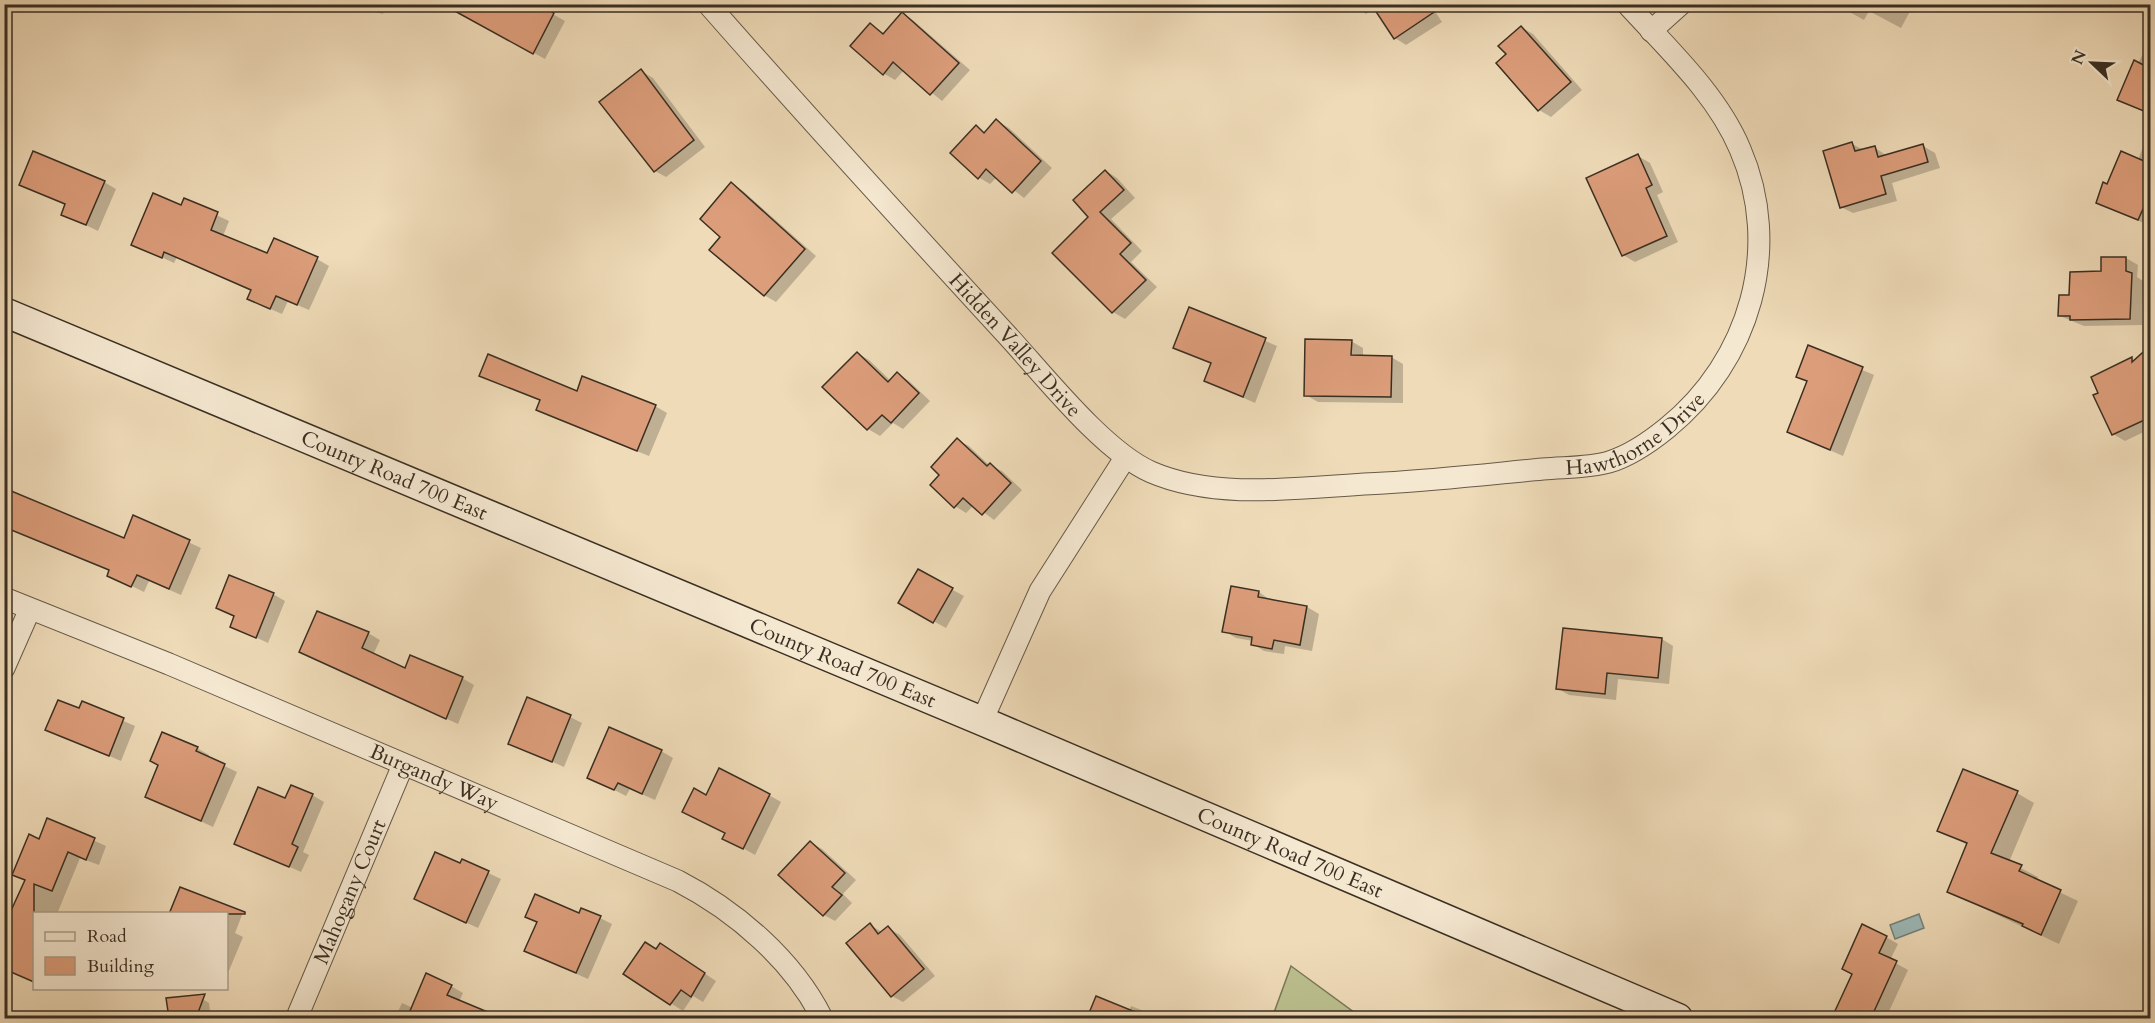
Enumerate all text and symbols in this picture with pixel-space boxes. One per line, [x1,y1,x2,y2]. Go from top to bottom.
north arrow [2062,33,2122,93]
text: N [2066,47,2092,68]
street label: Hidden Valley Drive [942,267,1088,424]
street label: Hawthorne Drive [1565,386,1712,482]
street label: County Road 700 East [297,423,492,527]
street label: County Road 700 East [745,611,941,715]
street label: Burgandy Way [365,737,503,817]
street label: County Road 700 East [1192,800,1388,905]
street label: Mahogany Court [306,814,393,968]
legend [33,912,228,990]
text: Road [87,924,127,949]
text: Building [87,954,155,979]

